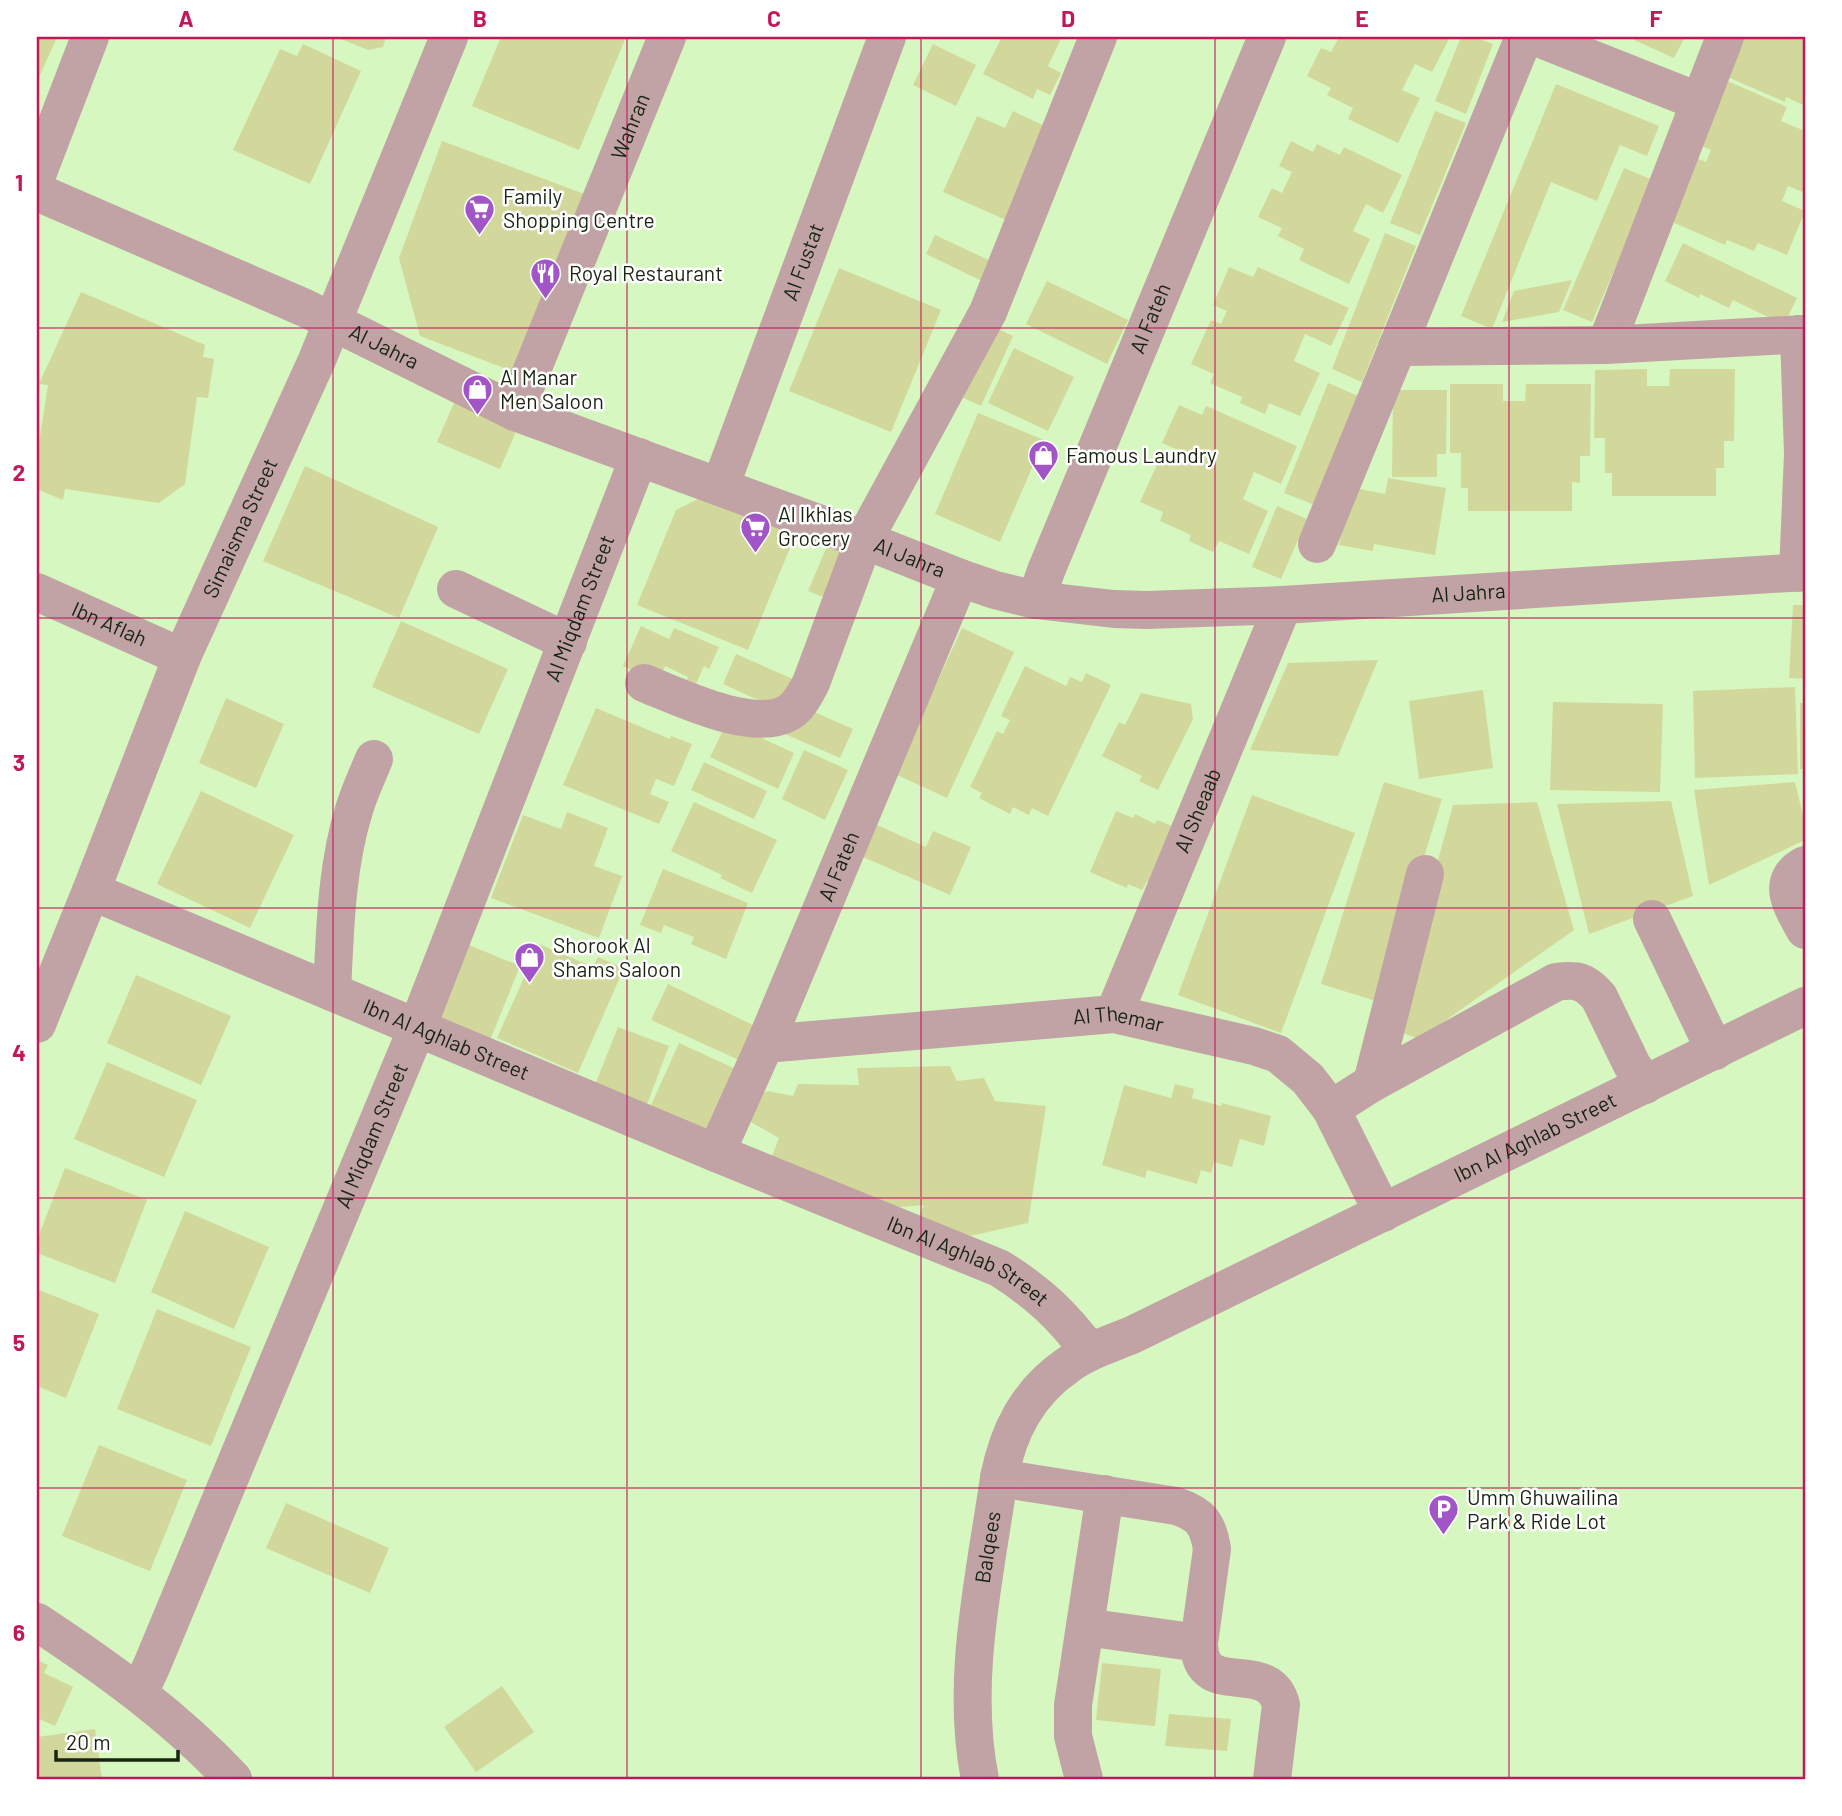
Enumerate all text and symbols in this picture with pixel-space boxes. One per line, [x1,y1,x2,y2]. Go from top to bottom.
text: A [178,4,194,32]
text: B [473,4,487,32]
text: C [767,4,781,32]
text: D [1061,4,1075,32]
text: E [1355,4,1369,32]
text: F [1650,4,1663,32]
street label: Wahran [605,89,654,163]
text: 1 [15,168,23,196]
place label: Family Shopping Centre [503,183,655,232]
supermarket icon: Family Shopping Centre [463,192,497,236]
street label: Al Fustat [776,219,828,304]
restaurant icon: Royal Restaurant [529,257,563,301]
place label: Royal Restaurant [569,260,723,285]
street label: Al Fateh [1124,279,1175,357]
street label: Al Jahra [346,318,423,373]
place label: Al Manar Men Saloon [500,364,604,413]
shop icon: Al Manar Men Saloon [460,373,494,417]
shop icon: Famous Laundry [1026,439,1060,483]
place label: Famous Laundry [1066,442,1217,467]
street label: Simaisma Street [197,454,282,602]
text: 2 [13,458,25,486]
place label: Al Ikhlas Grocery [778,501,853,550]
supermarket icon: Al Ikhlas Grocery [738,510,772,554]
street label: Al Miqdam Street [539,531,618,685]
street label: Al Jahra [871,531,949,582]
street label: Al Jahra [1430,577,1506,607]
street label: Ibn Aflah [68,595,151,651]
text: 3 [13,748,25,776]
street label: Al Sheaab [1168,764,1225,856]
street label: Al Fateh [812,827,864,905]
place label: Shorook Al Shams Saloon [553,932,681,981]
shop icon: Shorook Al Shams Saloon [513,941,547,985]
street label: Ibn Al Aghlab Street [360,993,533,1084]
street label: Al Themar [1072,1000,1167,1036]
text: 4 [12,1038,26,1066]
street label: Al Miqdam Street [329,1059,412,1212]
street label: Ibn Al Aghlab Street [1449,1086,1620,1187]
street label: Ibn Al Aghlab Street [884,1210,1055,1311]
text: 5 [13,1328,25,1356]
place label: Umm Ghuwailina Park & Ride Lot [1467,1484,1618,1533]
parking icon: Umm Ghuwailina Park & Ride Lot [1427,1493,1461,1537]
street label: Balqees [969,1509,1005,1585]
text: 6 [13,1618,25,1646]
scale bar [56,1718,178,1762]
text: 20 m [66,1729,111,1754]

